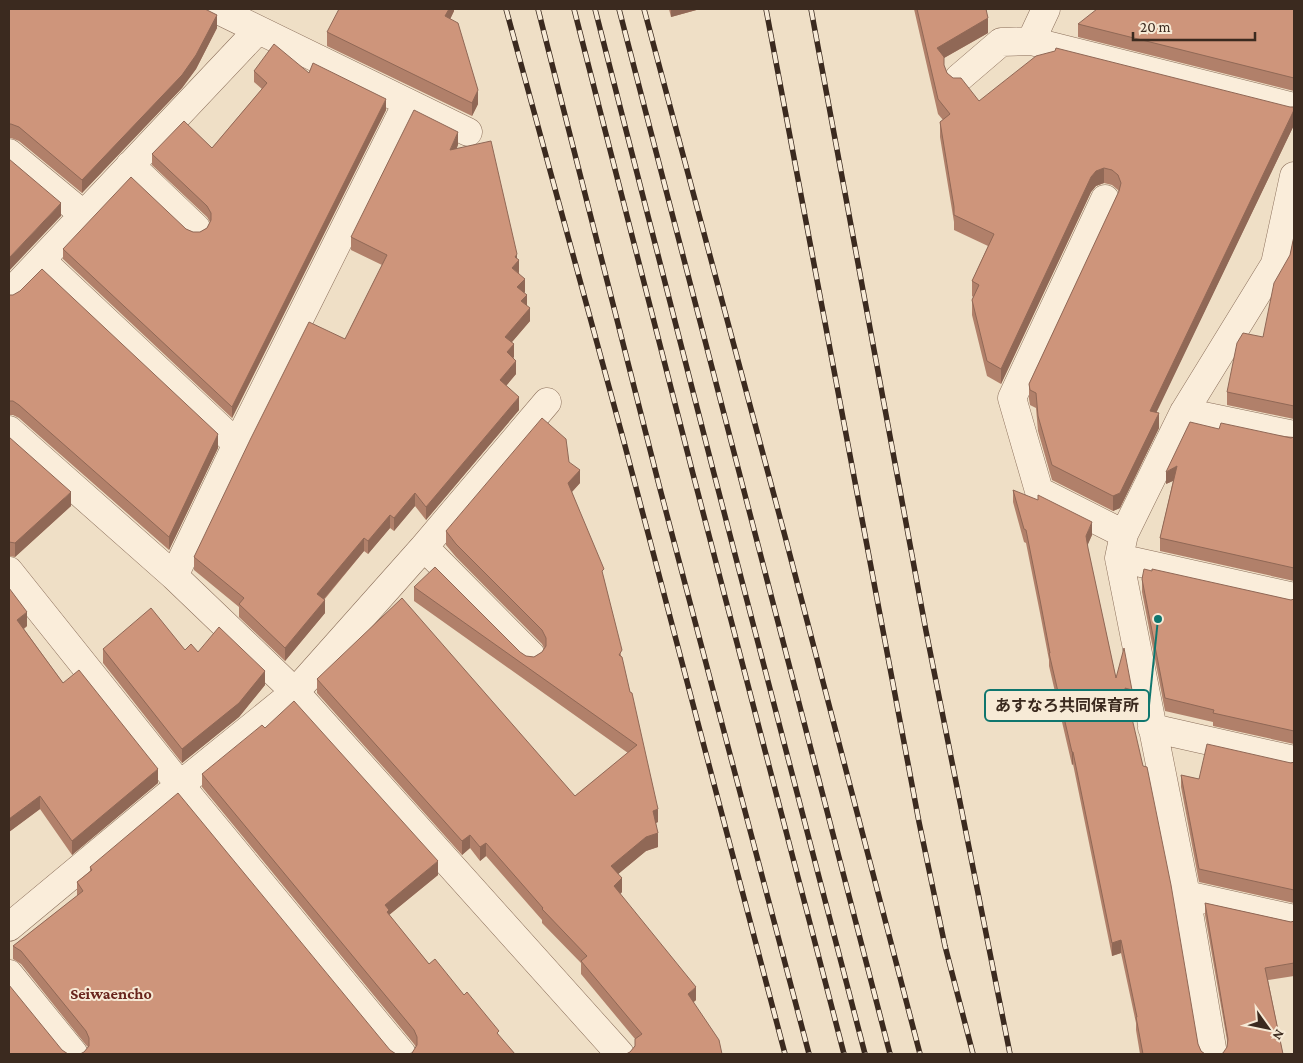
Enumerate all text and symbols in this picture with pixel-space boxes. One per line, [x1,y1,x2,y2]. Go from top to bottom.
scale bar [1133,10,1256,42]
text: 20 m [1140,19,1171,35]
callout: あすなろ共同保育所 [985,690,1149,721]
text: あすなろ共同保育所 [995,697,1139,714]
district label: Seiwaencho [70,985,152,1002]
north arrow [1243,1003,1293,1053]
text: N [1269,1027,1288,1044]

